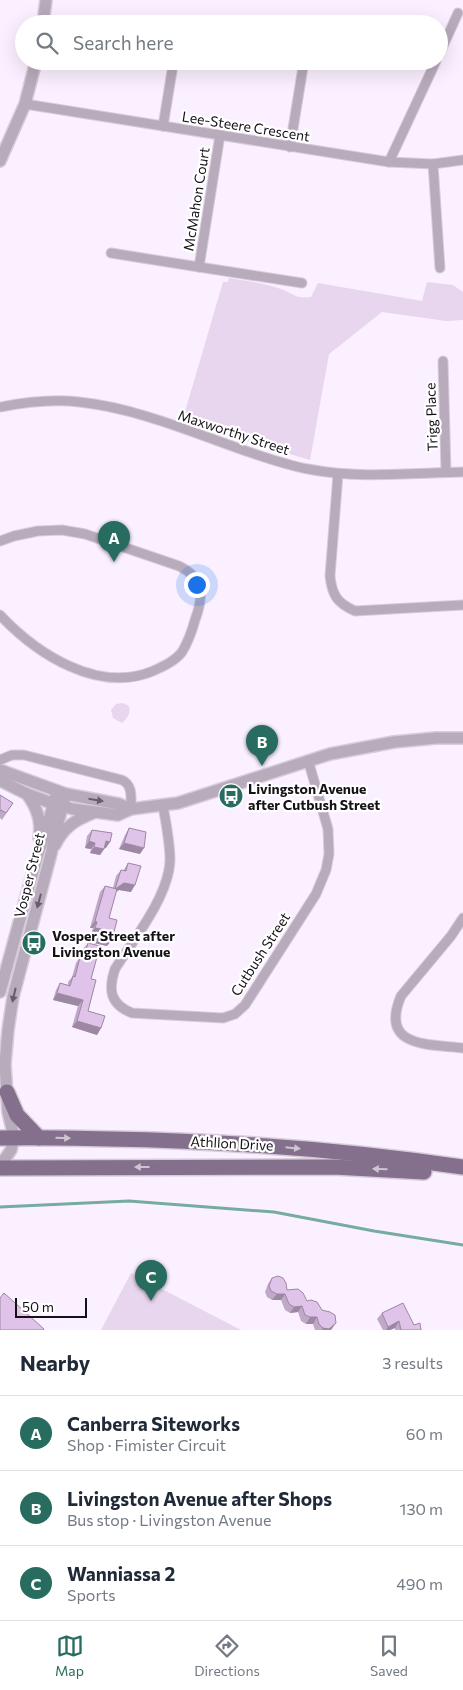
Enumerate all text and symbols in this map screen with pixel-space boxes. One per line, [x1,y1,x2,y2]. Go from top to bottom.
search box [15,15,448,70]
icon: search [33,29,61,57]
text: Search here [73,31,173,54]
street label: Lee-Steere Crescent [181,107,311,145]
street label: McMahon Court [179,146,213,252]
street label: Trigg Place [421,382,441,452]
street label: Maxworthy Street [176,406,292,458]
pin: A [98,521,130,562]
your location [184,572,210,598]
pin: B [246,725,278,766]
place label: Livingston Avenue after Cutbush Street [248,780,380,813]
bus stop icon: Livingston Avenue after Cutbush Street [218,783,244,809]
one-way arrow [89,797,105,805]
street label: Vosper Street [10,831,48,919]
one-way arrow [35,893,43,908]
street label: Cutbush Street [227,909,293,999]
place label: Vosper Street after Livingston Avenue [52,927,175,960]
bus stop icon: Vosper Street after Livingston Avenue [21,930,47,956]
one-way arrow [10,988,18,1003]
street label: Athllon Drive [190,1132,274,1154]
one-way arrow [55,1134,71,1142]
one-way arrow [285,1144,301,1152]
one-way arrow [134,1163,150,1171]
one-way arrow [371,1165,387,1173]
pin: C [135,1260,167,1301]
scale bar [15,1295,88,1318]
text: 50 m [22,1298,54,1315]
text: Nearby [20,1350,90,1375]
text: 3 results [382,1353,443,1372]
text: Canberra Siteworks [67,1412,240,1435]
text: A [30,1424,42,1443]
text: 60 m [406,1424,443,1443]
text: Shop · Fimister Circuit [67,1435,226,1454]
text: Livingston Avenue after Shops [67,1487,332,1510]
text: B [31,1499,41,1518]
text: 130 m [400,1499,443,1518]
text: Bus stop · Livingston Avenue [67,1510,271,1529]
text: Wanniassa 2 [67,1562,175,1585]
text: C [31,1574,41,1593]
text: 490 m [396,1574,443,1593]
text: Sports [67,1585,116,1604]
tab: Map [55,1632,84,1679]
tab: Directions [194,1632,260,1679]
tab: Saved [370,1632,408,1679]

